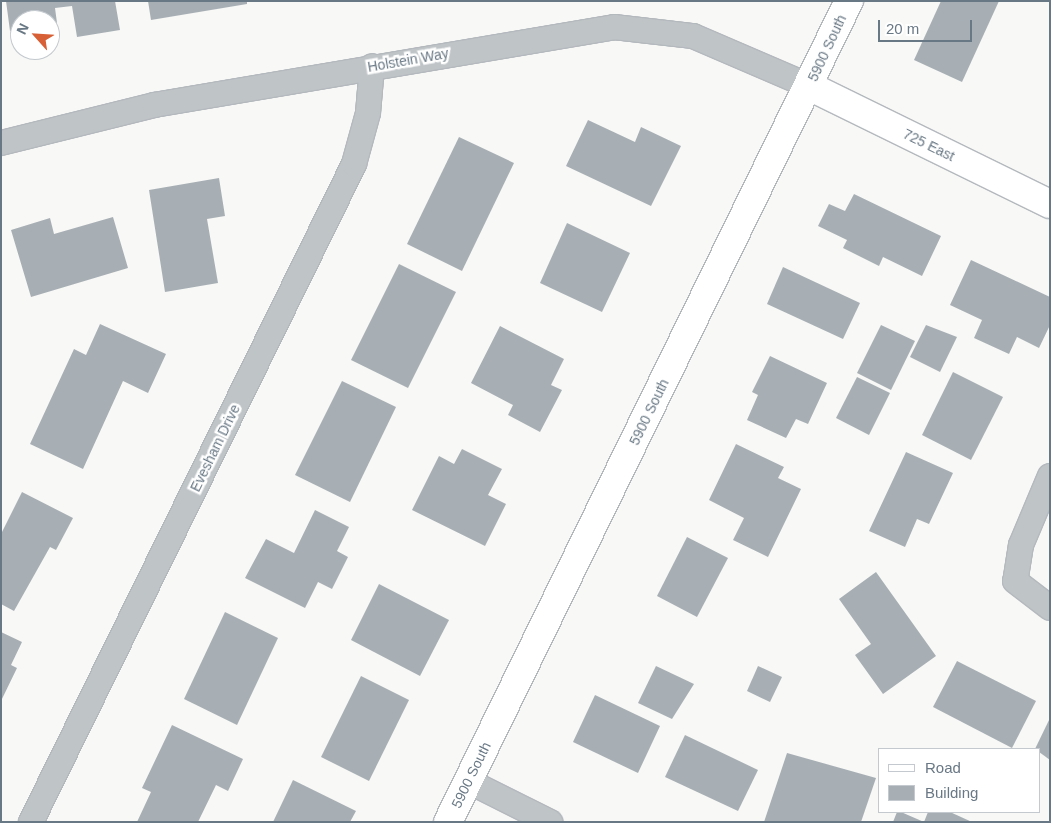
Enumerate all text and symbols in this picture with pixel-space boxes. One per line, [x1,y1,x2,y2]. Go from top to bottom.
north arrow [10,10,60,60]
scale bar [881,10,975,42]
street label: 5900 South [804,12,850,84]
text: 20 m [886,20,919,37]
text: N [13,21,32,37]
street label: Holstein Way [366,45,450,75]
street label: 725 East [900,125,958,165]
street label: 5900 South [626,376,672,448]
street label: Evesham Drive [187,402,243,494]
street label: 5900 South [448,739,494,811]
legend [878,748,1041,813]
text: Road [925,759,961,776]
text: Building [925,784,978,801]

